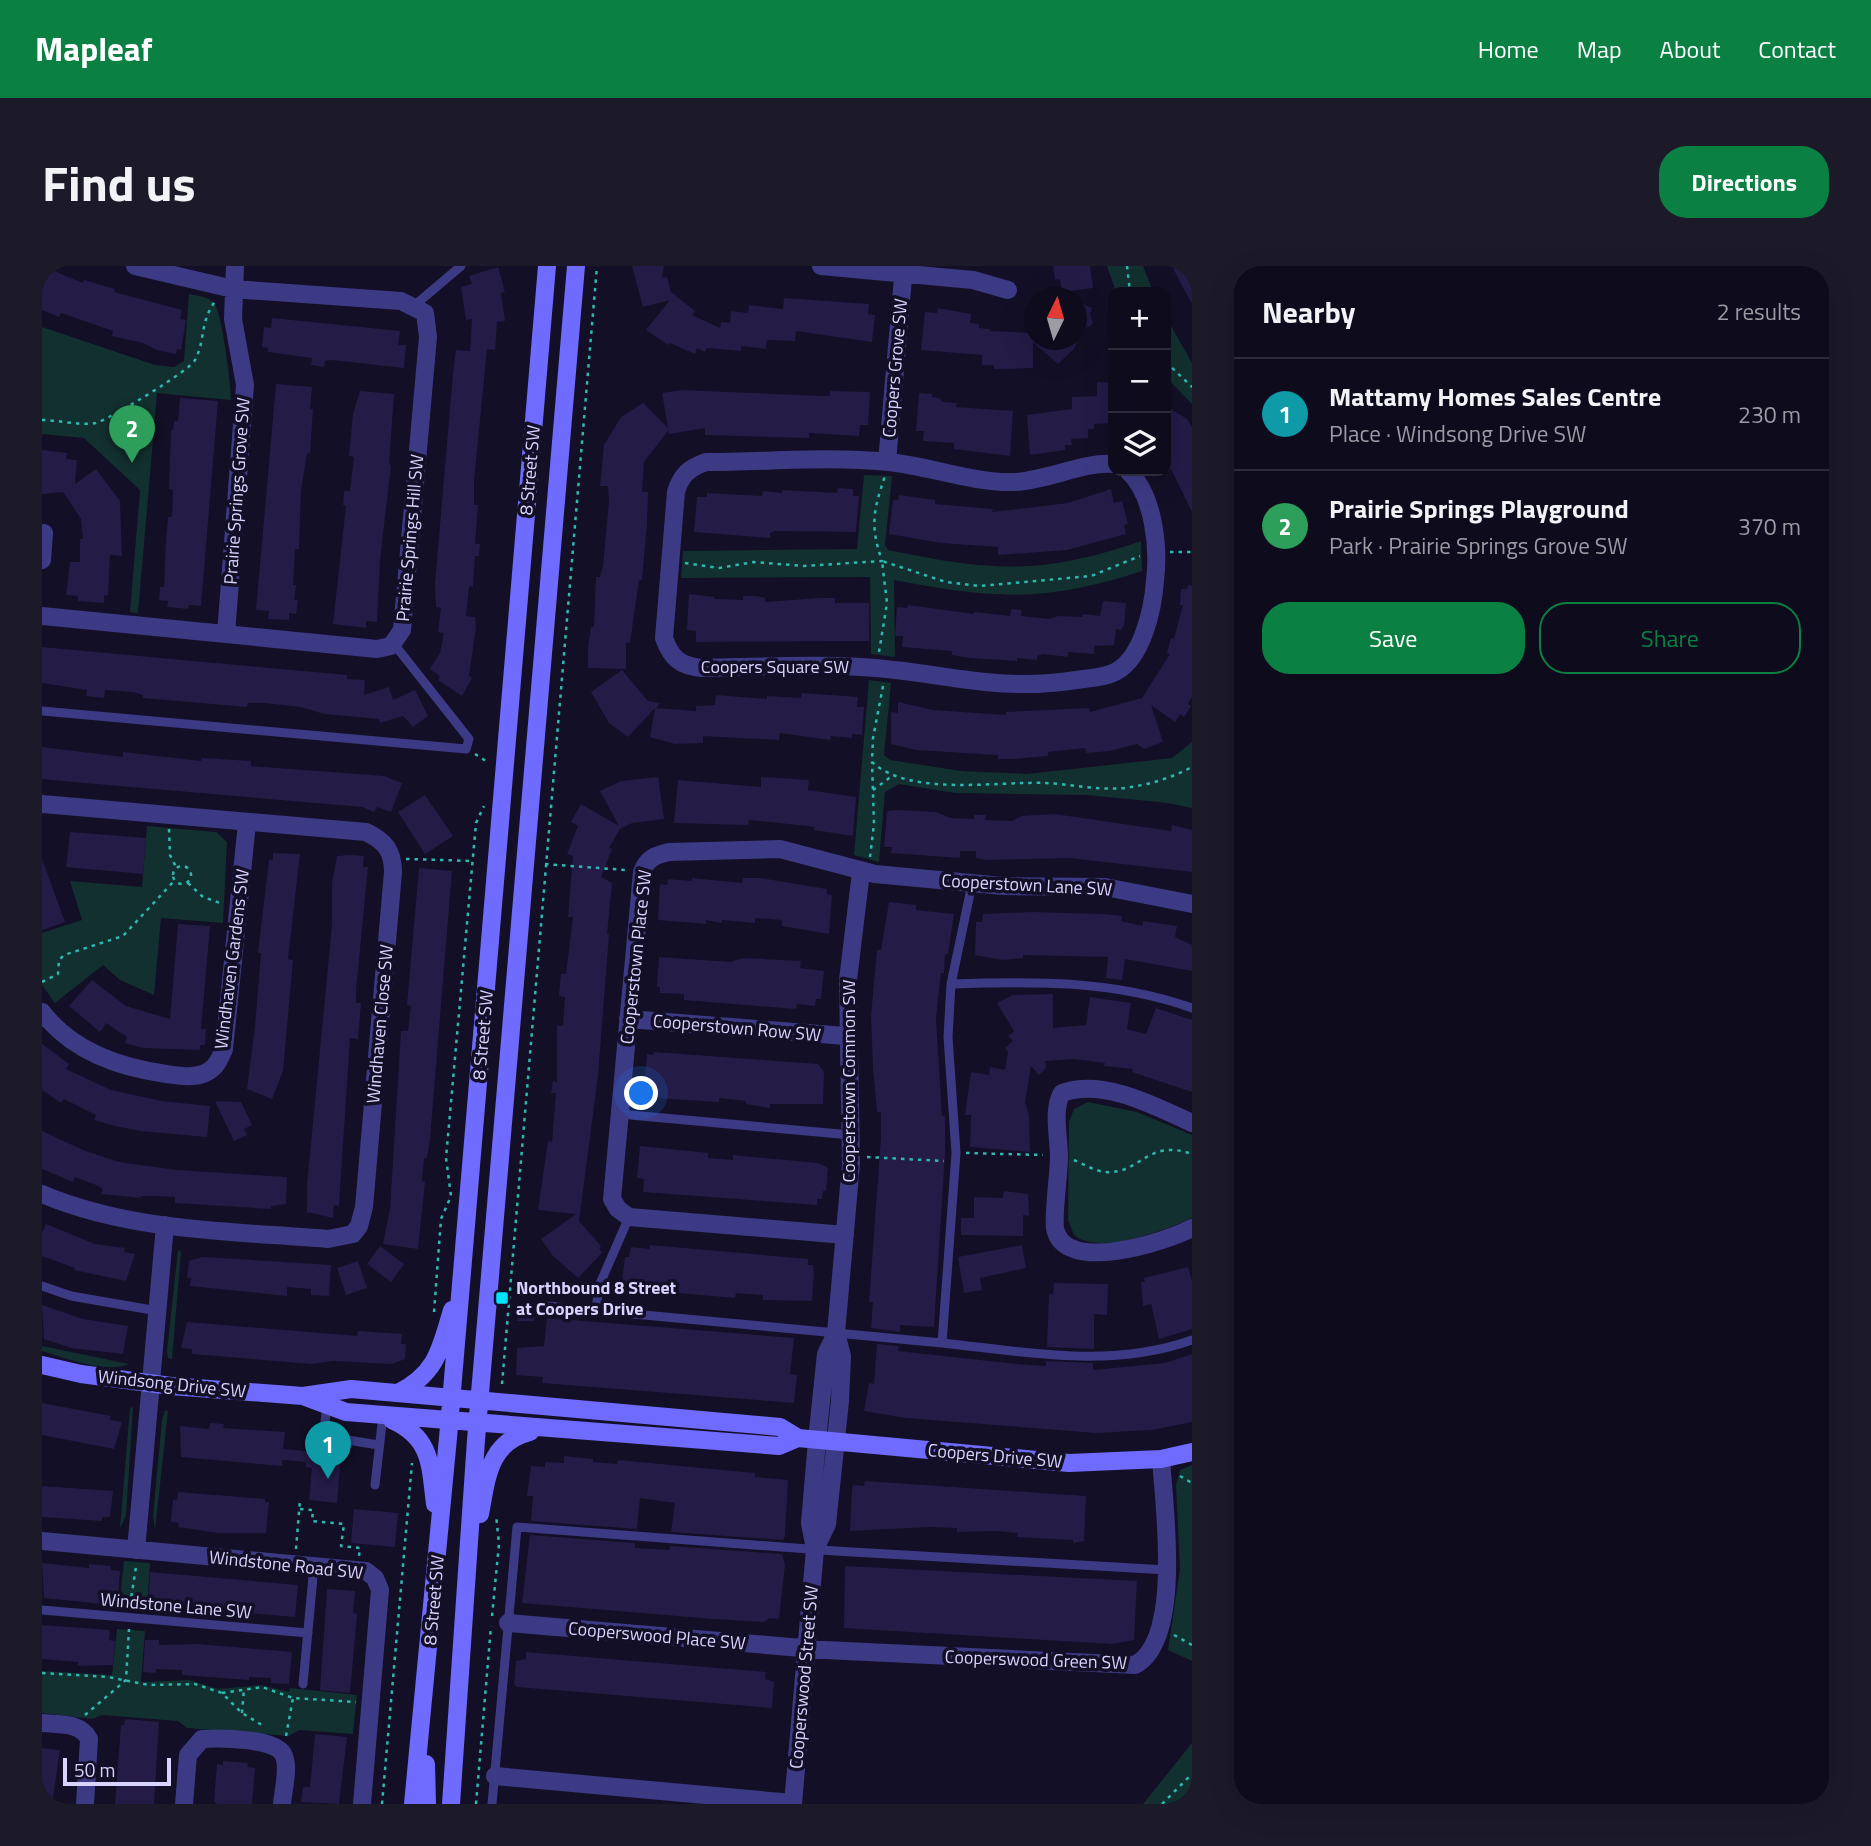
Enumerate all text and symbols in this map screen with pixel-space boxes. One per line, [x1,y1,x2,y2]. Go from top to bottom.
text: Mapleaf [35,24,153,74]
text: Home [1478,31,1539,67]
text: Map [1577,31,1622,67]
text: About [1660,31,1720,67]
text: Contact [1758,31,1836,67]
text: Find us [42,145,196,220]
button: Directions [1659,146,1829,218]
north arrow [1024,287,1087,350]
map controls [1108,287,1171,476]
button: + [1108,287,1171,350]
text: Nearby [1262,289,1355,335]
text: 2 results [1717,294,1801,329]
street label: Coopers Grove SW [875,297,914,439]
button: − [1108,350,1171,413]
text: Mattamy Homes Sales Centre [1329,377,1661,416]
street label: Prairie Springs Grove SW [216,396,257,585]
text: 1 [1279,397,1291,432]
text: 230 m [1738,397,1801,432]
pin: 2 [109,405,155,463]
button: layers [1108,413,1171,476]
text: Place · Windsong Drive SW [1329,416,1586,451]
street label: 8 Street SW [512,424,547,516]
street label: Prairie Springs Hill SW [389,453,430,623]
text: Prairie Springs Playground [1329,489,1629,528]
text: 2 [1279,509,1291,544]
text: 370 m [1738,509,1801,544]
text: Park · Prairie Springs Grove SW [1329,528,1628,563]
button: Save [1262,602,1525,674]
button: Share [1539,602,1801,674]
street label: Coopers Square SW [701,653,849,680]
street label: Windhaven Gardens SW [207,867,256,1051]
street label: Cooperstown Lane SW [941,867,1113,902]
street label: Cooperstown Place SW [613,868,658,1045]
street label: Windhaven Close SW [359,943,400,1105]
street label: Cooperstown Common SW [835,979,862,1182]
street label: 8 Street SW [465,989,500,1081]
street label: Cooperstown Row SW [652,1007,822,1048]
your location [624,1076,658,1110]
place label: Northbound 8 Street at Coopers Drive [516,1274,677,1322]
marker: Northbound 8 Street at Coopers Drive [494,1290,510,1306]
street label: Windsong Drive SW [97,1362,248,1405]
pin: 1 [305,1421,351,1479]
street label: Coopers Drive SW [927,1436,1063,1475]
street label: Windstone Road SW [208,1543,364,1586]
street label: 8 Street SW [416,1554,451,1646]
street label: Cooperswood Street SW [782,1584,825,1770]
street label: Windstone Lane SW [99,1585,253,1626]
street label: Cooperswood Place SW [567,1614,747,1657]
street label: Cooperswood Green SW [944,1643,1128,1676]
scale bar [63,1755,172,1787]
text: 50 m [74,1755,115,1784]

